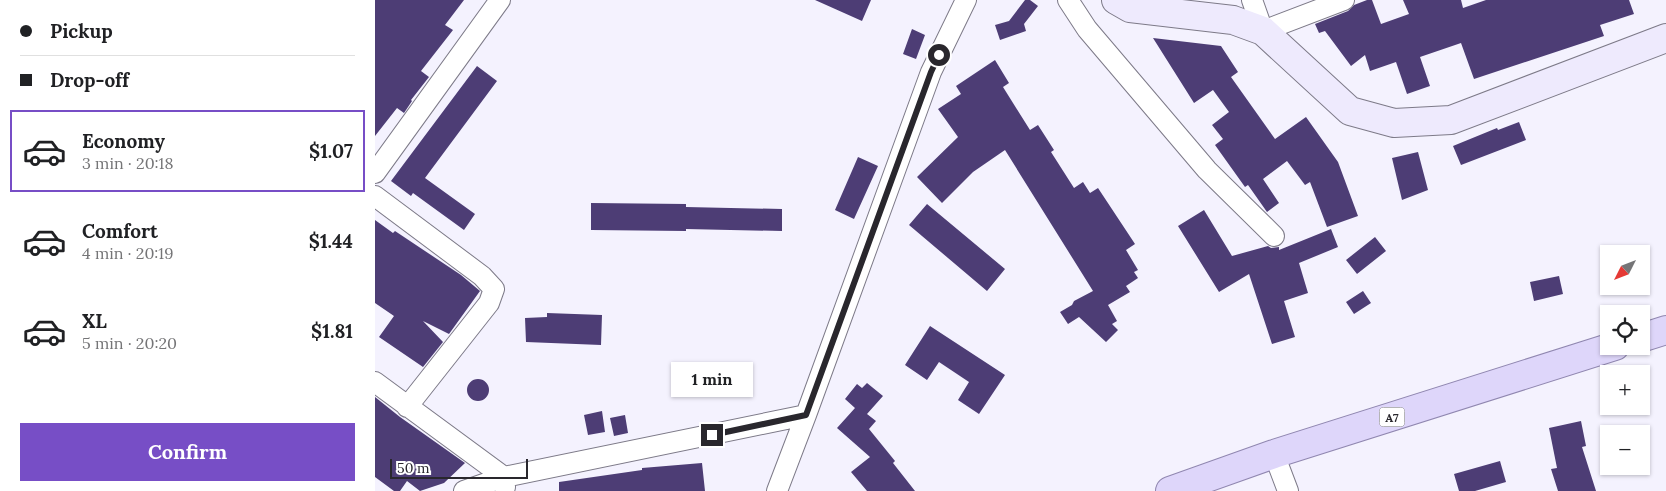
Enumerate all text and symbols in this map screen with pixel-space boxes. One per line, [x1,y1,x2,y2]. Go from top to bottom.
text: Pickup [50,19,113,43]
route start [928,44,950,66]
text: Drop-off [50,68,129,92]
icon: car [22,129,67,174]
text: Economy [82,129,165,153]
text: $1.07 [309,139,353,163]
text: 3 min · 20:18 [82,153,173,173]
icon: car [22,219,67,264]
text: Comfort [82,219,158,243]
text: $1.44 [309,229,353,253]
text: 4 min · 20:19 [82,243,173,263]
north arrow [1600,245,1650,295]
map controls [1600,245,1650,475]
button: locate [1600,305,1650,355]
icon: car [22,309,67,354]
text: XL [82,309,107,333]
text: $1.81 [311,319,353,343]
text: 5 min · 20:20 [82,333,177,353]
callout: 1 min [671,362,753,398]
button: + [1600,365,1650,415]
text: 1 min [692,369,732,389]
road number: A7 [1379,408,1405,427]
button: Confirm [20,423,355,481]
route end [701,424,723,446]
button: − [1600,425,1650,475]
scale bar [390,456,527,479]
text: 50 m [397,459,430,477]

